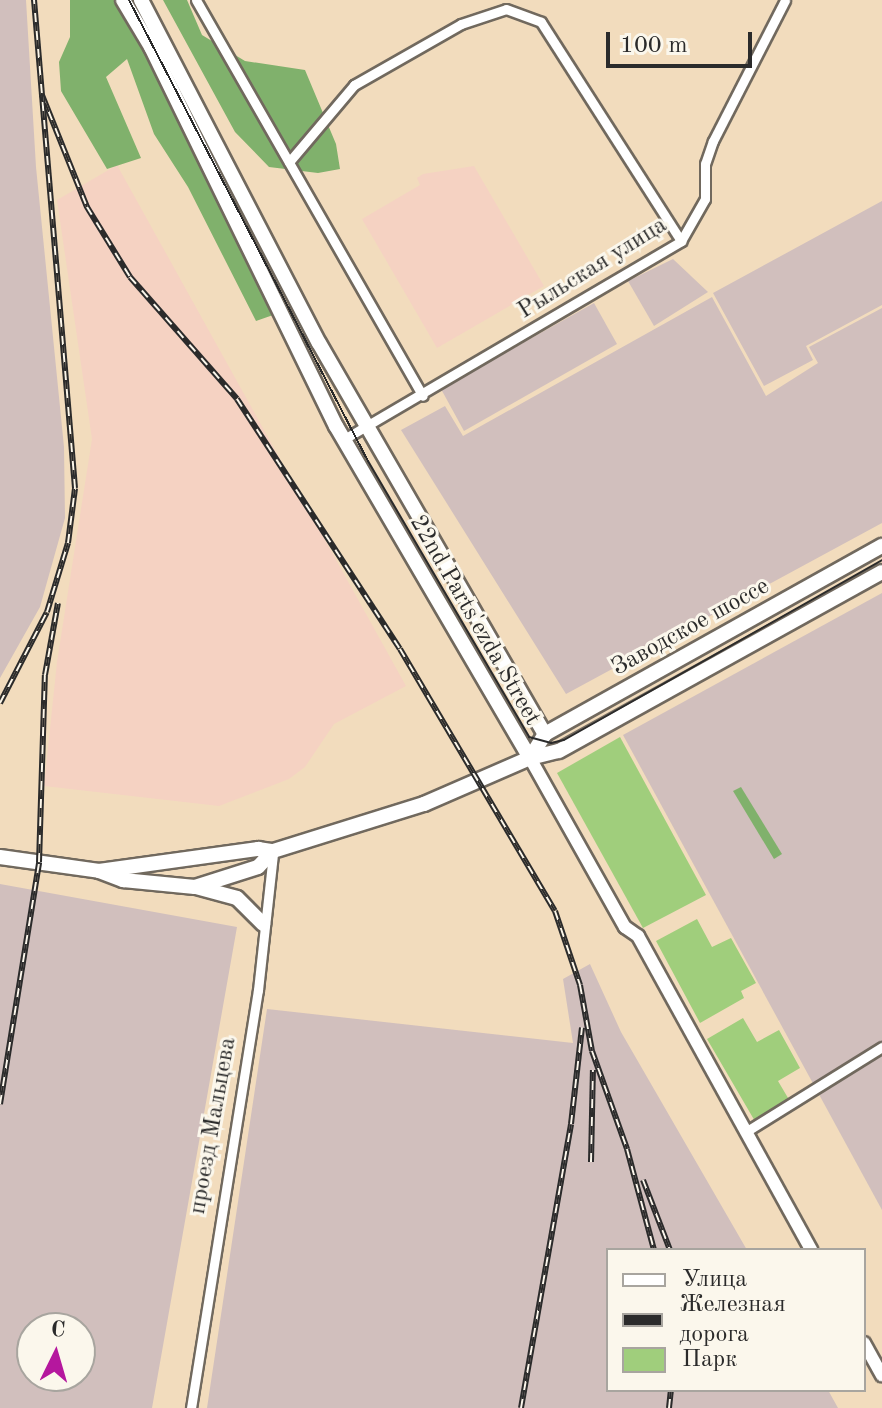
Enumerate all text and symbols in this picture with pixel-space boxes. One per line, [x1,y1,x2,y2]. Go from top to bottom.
scale bar [610,16,756,66]
text: 100 m [620,34,688,58]
street label: Рыльская улица [513,212,673,326]
street label: 22nd Parts'ezda Street [402,511,546,731]
street label: Заводское шоссе [607,573,775,683]
street label: проезд Мальцева [184,1035,244,1217]
legend [606,1248,866,1392]
text: Улица [682,1268,747,1292]
text: Железная дорога [679,1293,786,1347]
north arrow [16,1312,96,1392]
text: С [50,1318,66,1342]
text: Парк [682,1348,737,1372]

